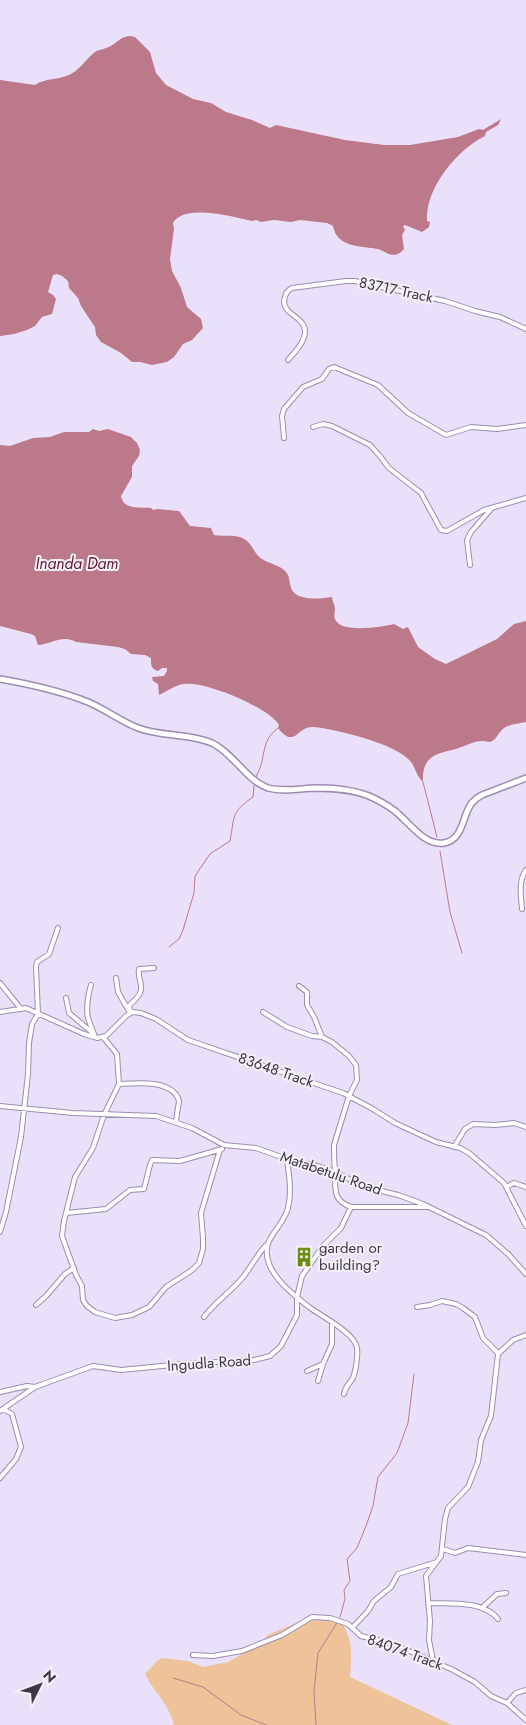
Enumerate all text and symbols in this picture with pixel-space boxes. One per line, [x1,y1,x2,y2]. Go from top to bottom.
street label: 83717 Track [357,271,435,309]
water label: Inanda Dam [36,552,118,575]
street label: 83648 Track [235,1047,317,1093]
street label: Matabetulu Road [277,1145,385,1201]
place label: garden or building? [319,1237,383,1276]
building icon: garden or building? [293,1246,315,1268]
street label: Ingudla Road [166,1349,252,1377]
street label: 84074 Track [364,1628,446,1676]
north arrow [15,1660,65,1710]
text: N [39,1665,61,1687]

